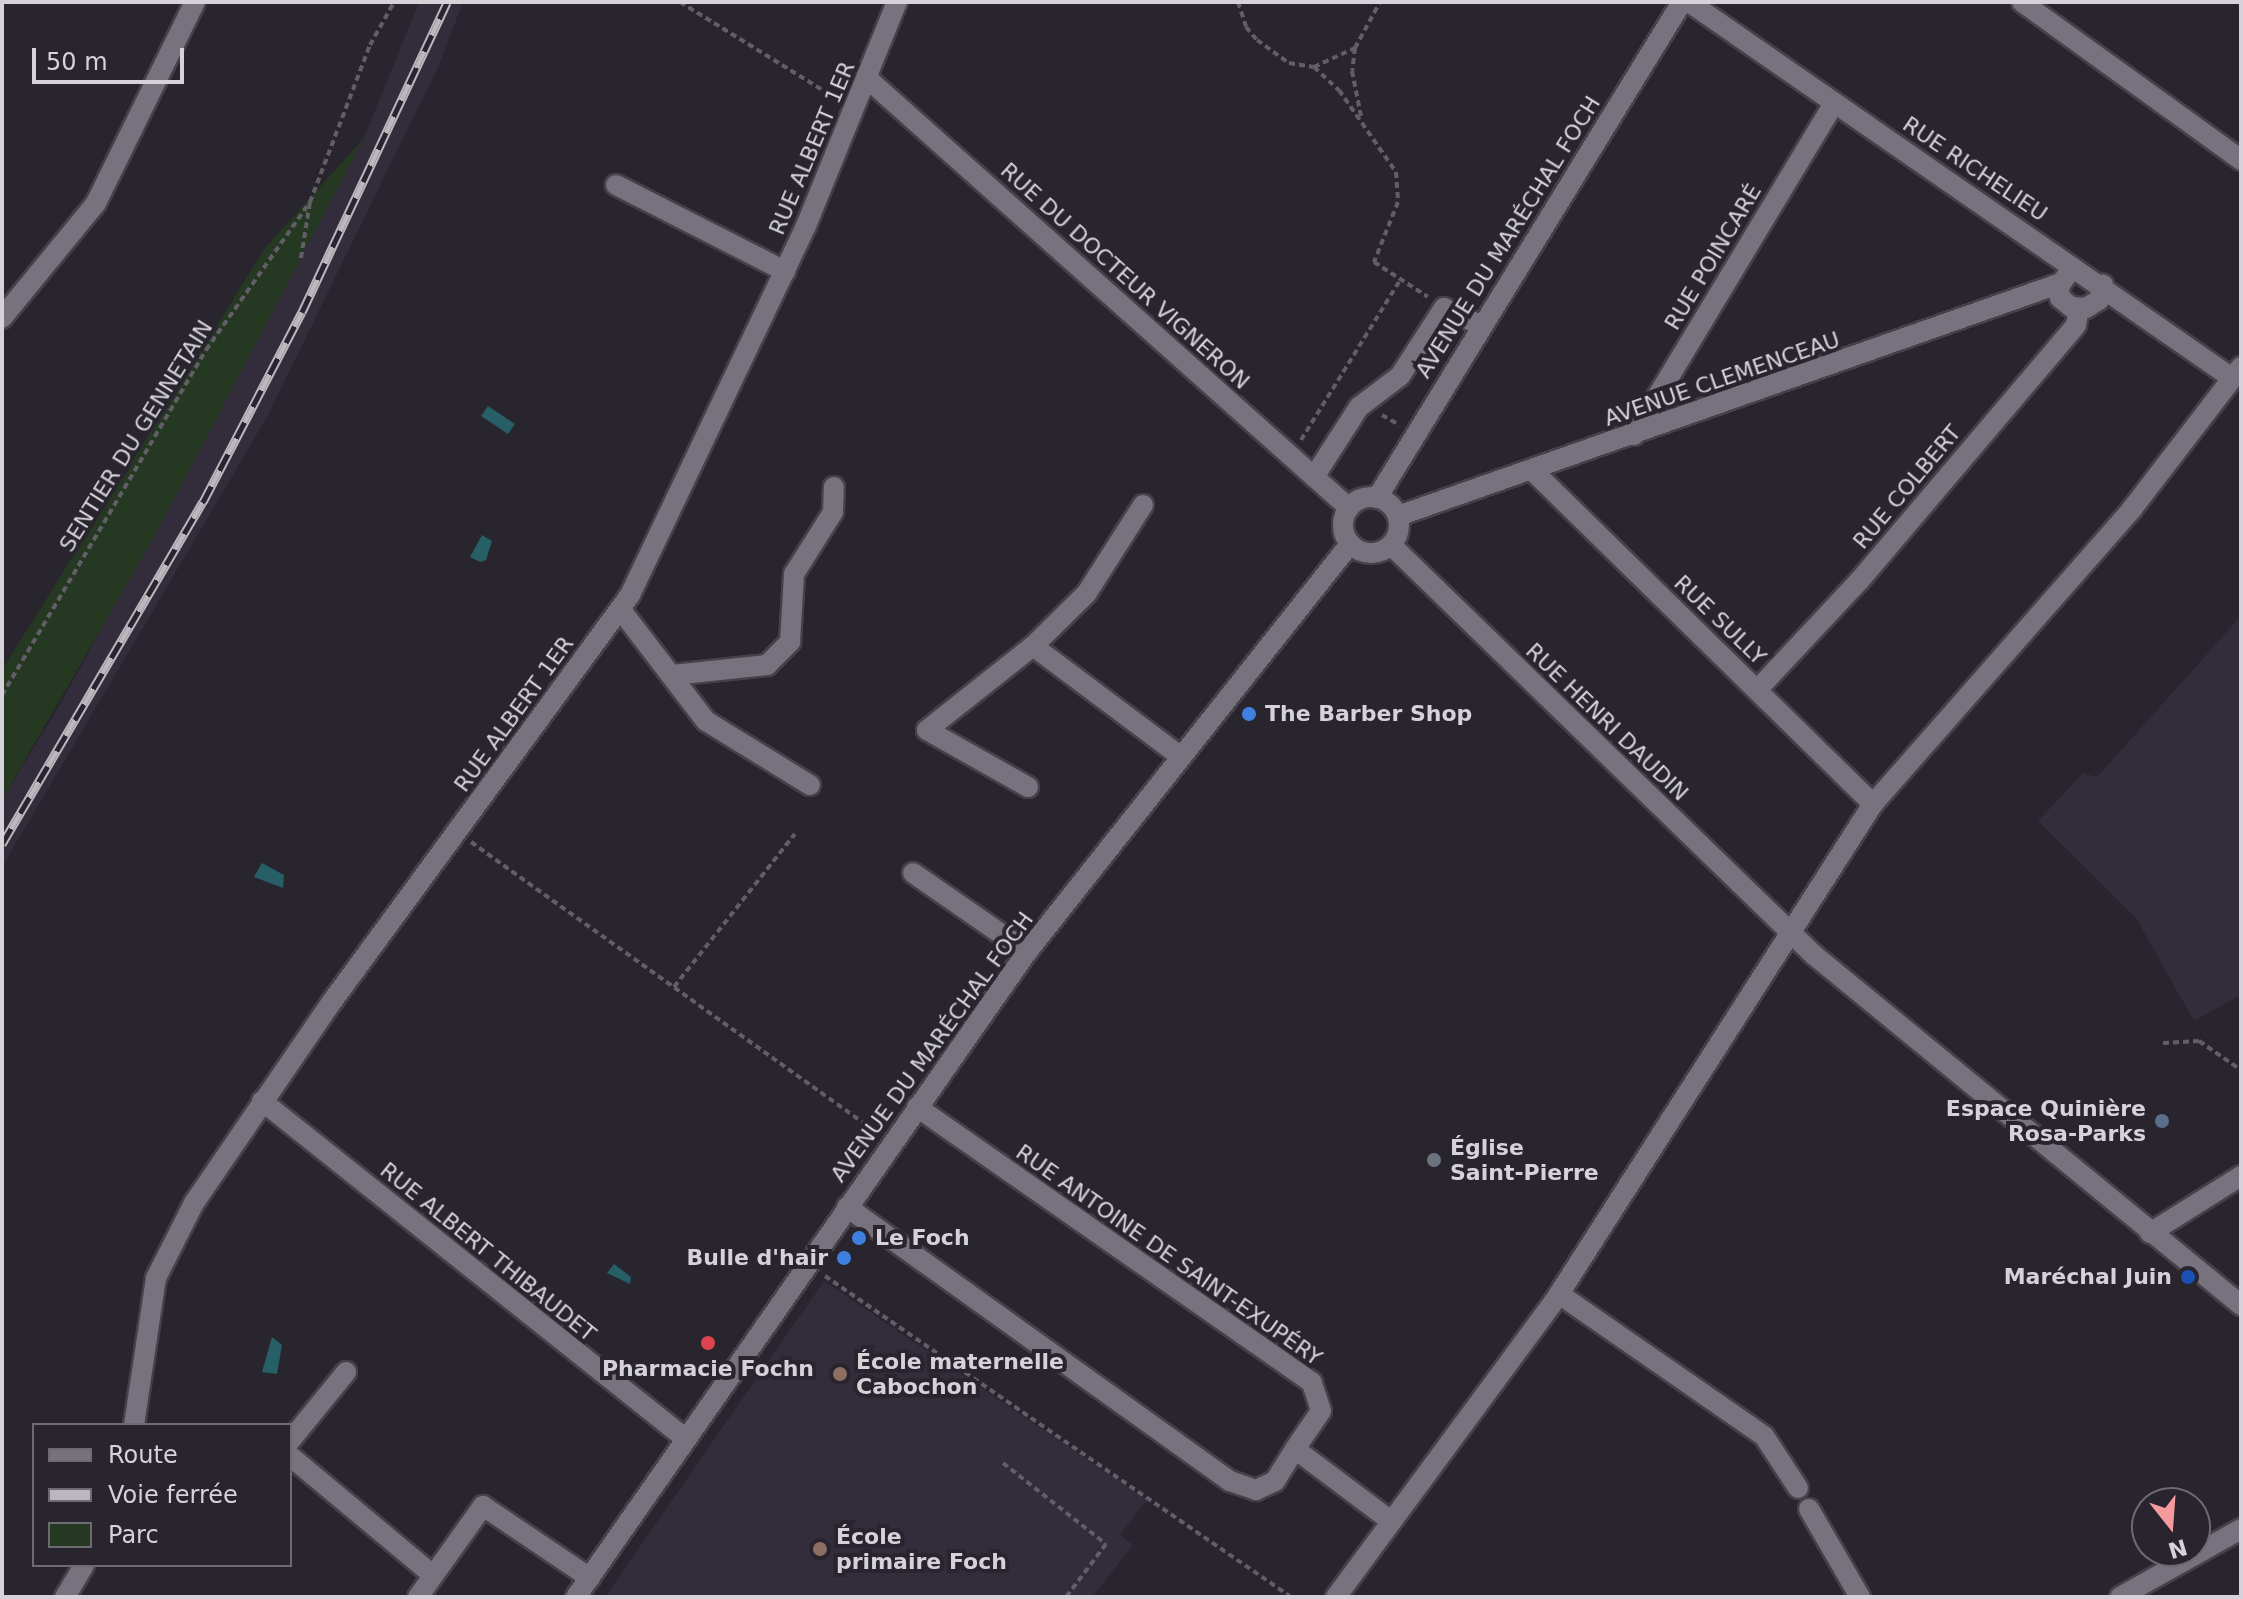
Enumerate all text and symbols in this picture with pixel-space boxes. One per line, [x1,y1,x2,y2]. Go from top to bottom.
scale bar [36,32,188,82]
text: 50 m [46,48,108,76]
street label: RUE ALBERT 1ER [764,57,860,239]
street label: AVENUE DU MARÉCHAL FOCH [1410,91,1606,383]
street label: RUE RICHELIEU [1898,111,2052,227]
street label: RUE DU DOCTEUR VIGNERON [995,157,1255,395]
street label: RUE POINCARÉ [1659,179,1767,335]
street label: SENTIER DU GENNETAIN [54,315,218,557]
street label: AVENUE CLEMENCEAU [1601,326,1843,432]
street label: RUE COLBERT [1848,420,1966,554]
street label: RUE SULLY [1669,570,1771,670]
street label: RUE ALBERT 1ER [449,631,579,797]
street label: RUE HENRI DAUDIN [1520,638,1694,806]
place label: The Barber Shop [1265,701,1472,727]
marker: The Barber Shop [1240,705,1258,723]
street label: AVENUE DU MARÉCHAL FOCH [825,907,1039,1187]
place label: Espace Quinière Rosa-Parks [1946,1095,2146,1146]
marker: Espace Quinière Rosa-Parks [2153,1112,2171,1130]
place label: Église Saint-Pierre [1450,1134,1599,1186]
street label: RUE ANTOINE DE SAINT-EXUPÉRY [1011,1139,1327,1371]
marker: Église Saint-Pierre [1425,1151,1443,1169]
street label: RUE ALBERT THIBAUDET [375,1157,601,1347]
place label: Le Foch [875,1225,970,1251]
marker: Le Foch [850,1229,868,1247]
place label: Bulle d'hair [687,1245,828,1271]
marker: Bulle d'hair [835,1249,853,1267]
place label: Maréchal Juin [2004,1264,2172,1290]
marker: Maréchal Juin [2179,1268,2197,1286]
marker: Pharmacie Fochn [699,1334,717,1352]
place label: École maternelle Cabochon [856,1348,1064,1400]
place label: Pharmacie Fochn [602,1356,814,1382]
marker: École maternelle Cabochon [831,1365,849,1383]
legend [32,1423,292,1567]
text: Route [108,1441,178,1469]
text: Voie ferrée [108,1481,238,1509]
north arrow [2131,1487,2211,1567]
text: Parc [108,1521,159,1549]
place label: École primaire Foch [836,1523,1007,1574]
text: N [2165,1534,2190,1563]
marker: École primaire Foch [811,1540,829,1558]

